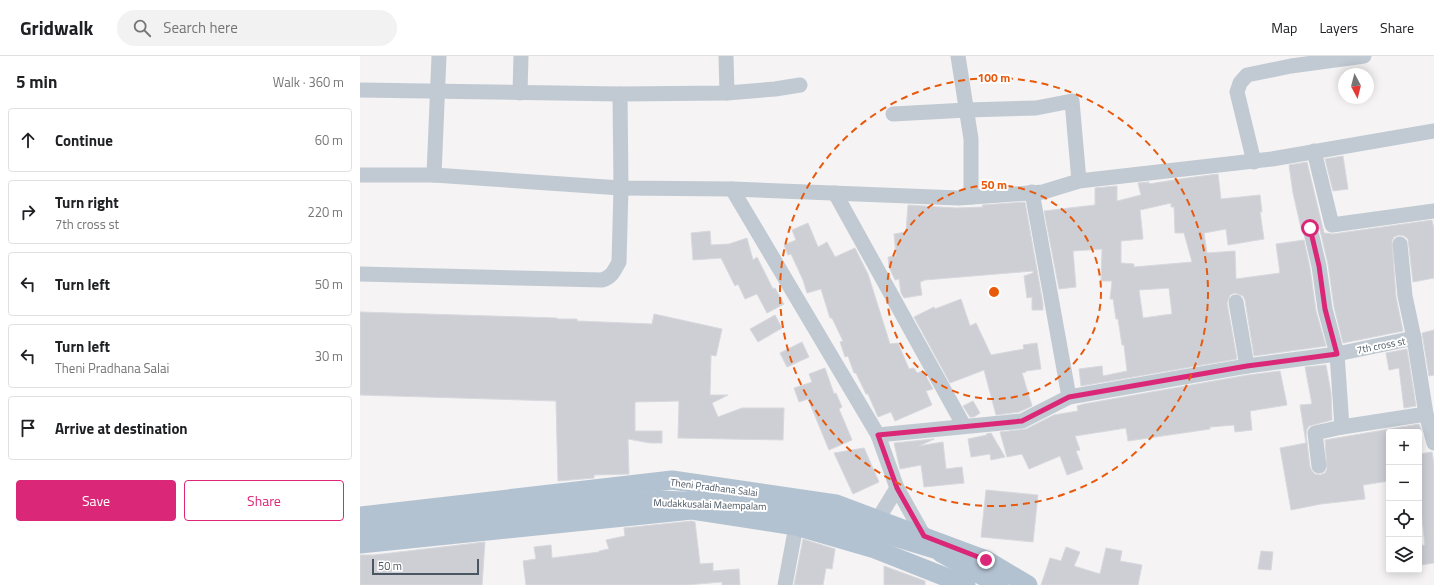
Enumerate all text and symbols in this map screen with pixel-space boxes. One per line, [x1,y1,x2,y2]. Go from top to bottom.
search box [117,10,397,46]
text: Gridwalk [20,13,93,42]
text: Search here [163,16,238,39]
icon: search [131,17,153,39]
text: Map [1271,17,1297,38]
text: Layers [1319,17,1358,38]
text: Share [1380,17,1414,38]
text: 100 m [978,68,1010,87]
north arrow [1338,68,1374,104]
text: 5 min [16,69,57,95]
text: Walk · 360 m [273,72,344,92]
icon: ahead [17,129,39,151]
text: Continue [55,129,113,152]
text: 60 m [315,130,343,150]
text: 50 m [981,175,1007,194]
text: Turn right [55,191,119,214]
icon: right [17,201,39,223]
text: 220 m [307,202,343,222]
text: 7th cross st [55,214,119,234]
route start [1301,219,1319,237]
icon: left [17,273,39,295]
text: Turn left [55,273,110,296]
text: 50 m [315,274,343,294]
centre of rings [987,285,1001,299]
street label: 7th cross st [1355,333,1407,358]
text: Turn left [55,335,110,358]
icon: left [17,345,39,367]
text: 30 m [315,346,343,366]
text: Theni Pradhana Salai [55,358,169,378]
icon: arrive [17,417,39,439]
text: Arrive at destination [55,417,188,440]
map controls [1386,429,1422,573]
button: + [1386,429,1422,465]
button: − [1386,465,1422,501]
street label: Theni Pradhana Salai [669,475,759,500]
button: Save [16,480,176,521]
button: Share [184,480,344,521]
street label: Mudakkusalai Maempalam [653,495,767,514]
button: locate [1386,501,1422,537]
button: layers [1386,537,1422,573]
route end [977,551,995,569]
scale bar [372,557,479,576]
text: 50 m [378,558,402,574]

